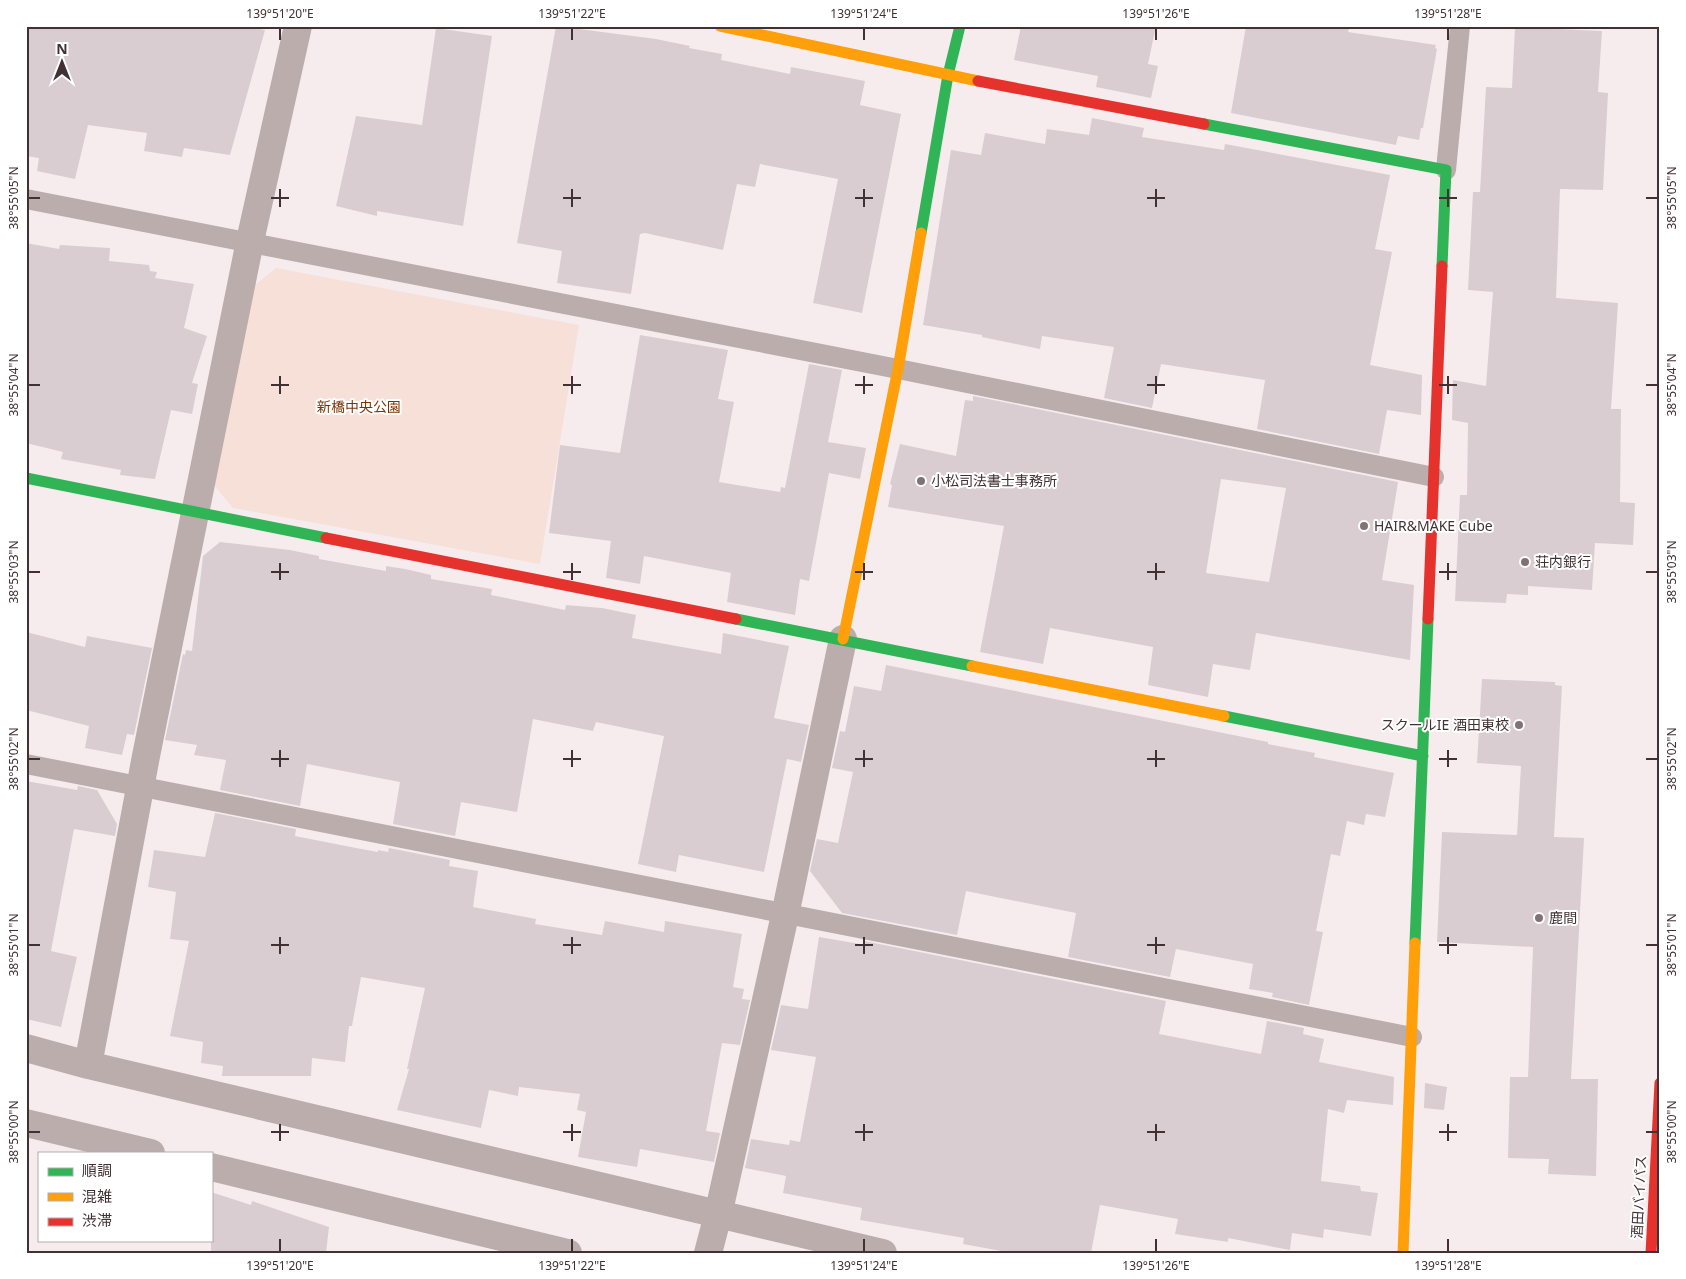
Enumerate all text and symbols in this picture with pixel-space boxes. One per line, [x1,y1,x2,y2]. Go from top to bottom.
text: 139°51'20"E [246,5,314,22]
text: 139°51'22"E [538,5,606,22]
text: 139°51'24"E [830,5,898,22]
text: 139°51'26"E [1122,5,1190,22]
text: 139°51'28"E [1414,5,1482,22]
north arrow [38,38,88,88]
text: N [56,39,68,58]
text: 38°55'05"N [5,166,22,230]
text: 38°55'05"N [1663,166,1680,230]
text: 38°55'04"N [5,353,22,417]
text: 38°55'04"N [1663,353,1680,417]
park label: 新橋中央公園 [317,397,401,416]
place label: 小松司法書士事務所 [931,471,1057,490]
marker: 小松司法書士事務所 [915,475,927,487]
place label: HAIR&MAKE Cube [1374,516,1493,535]
marker: HAIR&MAKE Cube [1358,520,1370,532]
text: 38°55'03"N [5,540,22,604]
text: 38°55'03"N [1663,540,1680,604]
place label: 荘内銀行 [1535,552,1591,571]
marker: 荘内銀行 [1519,556,1531,568]
place label: スクールIE 酒田東校 [1381,715,1509,734]
marker: スクールIE 酒田東校 [1513,719,1525,731]
text: 38°55'02"N [5,727,22,791]
text: 38°55'02"N [1663,727,1680,791]
place label: 鹿間 [1549,908,1577,927]
marker: 鹿間 [1533,912,1545,924]
text: 38°55'01"N [5,913,22,977]
text: 38°55'01"N [1663,913,1680,977]
text: 38°55'00"N [5,1100,22,1164]
text: 38°55'00"N [1663,1100,1680,1164]
legend [38,1152,212,1242]
street label: 酒田バイパス [1627,1155,1650,1239]
text: 順調 [82,1160,112,1180]
text: 混雑 [82,1186,112,1206]
text: 渋滞 [82,1210,112,1230]
text: 139°51'20"E [246,1257,314,1274]
text: 139°51'22"E [538,1257,606,1274]
text: 139°51'24"E [830,1257,898,1274]
text: 139°51'26"E [1122,1257,1190,1274]
text: 139°51'28"E [1414,1257,1482,1274]

